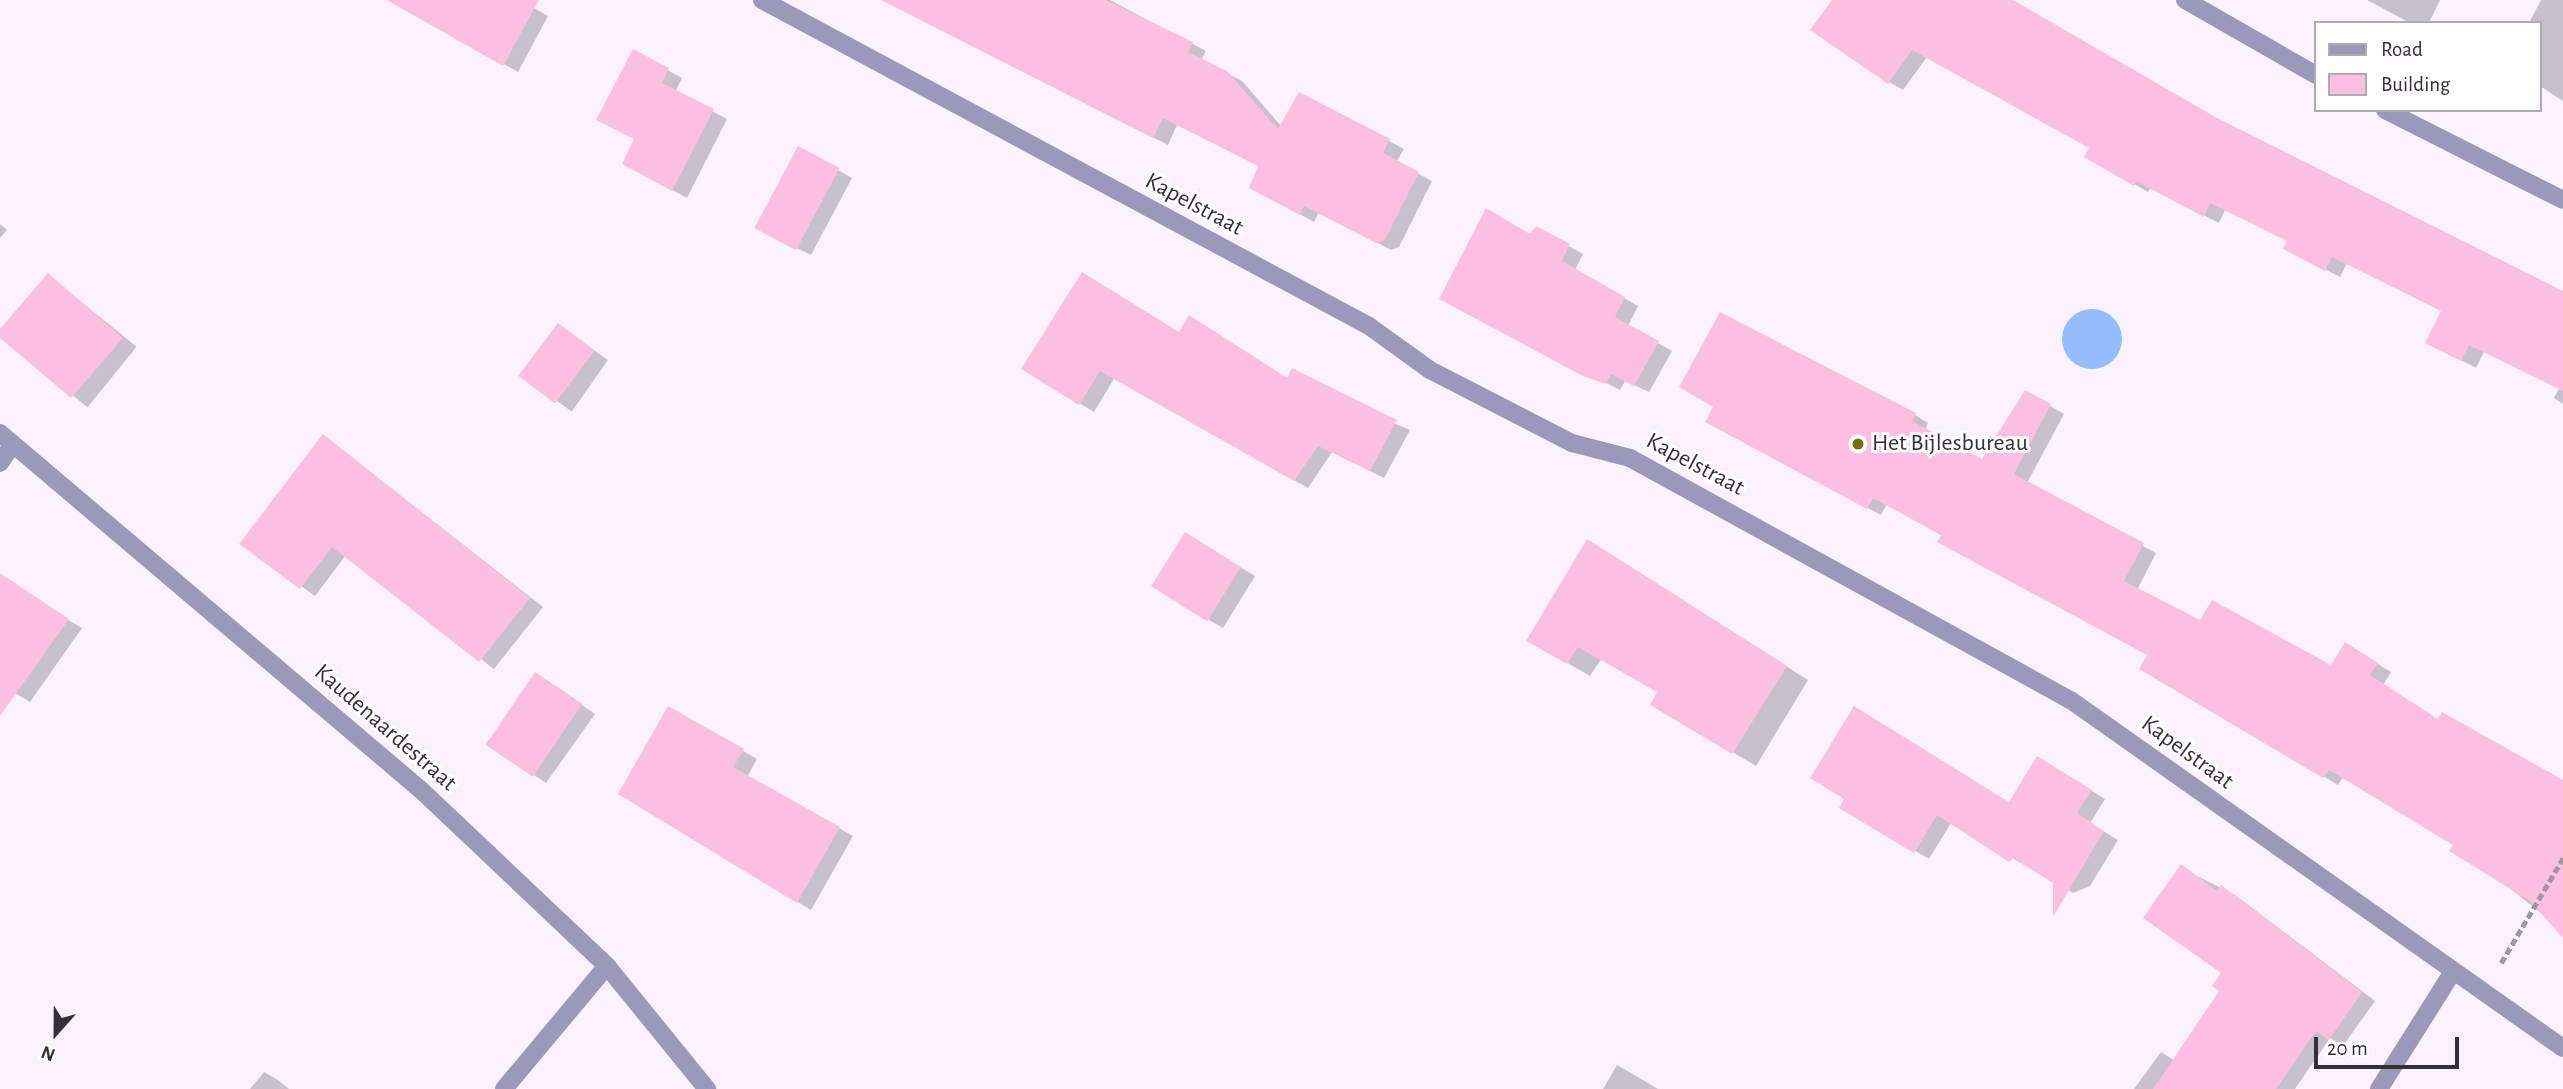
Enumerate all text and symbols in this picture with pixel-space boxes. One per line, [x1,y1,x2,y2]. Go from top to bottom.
legend [2314,21,2542,112]
text: Road [2381,39,2423,60]
text: Building [2381,74,2450,95]
street label: Kapelstraat [1140,167,1248,243]
street label: Kapelstraat [1641,427,1749,503]
place label: Het Bijlesbureau [1872,430,2028,458]
marker: Het Bijlesbureau [1850,436,1866,452]
street label: Kaudenaardestraat [308,658,462,798]
street label: Kapelstraat [2135,710,2239,796]
north arrow [21,998,91,1068]
scale bar [2318,1023,2463,1066]
text: 20 m [2327,1038,2368,1059]
text: N [39,1042,58,1064]

